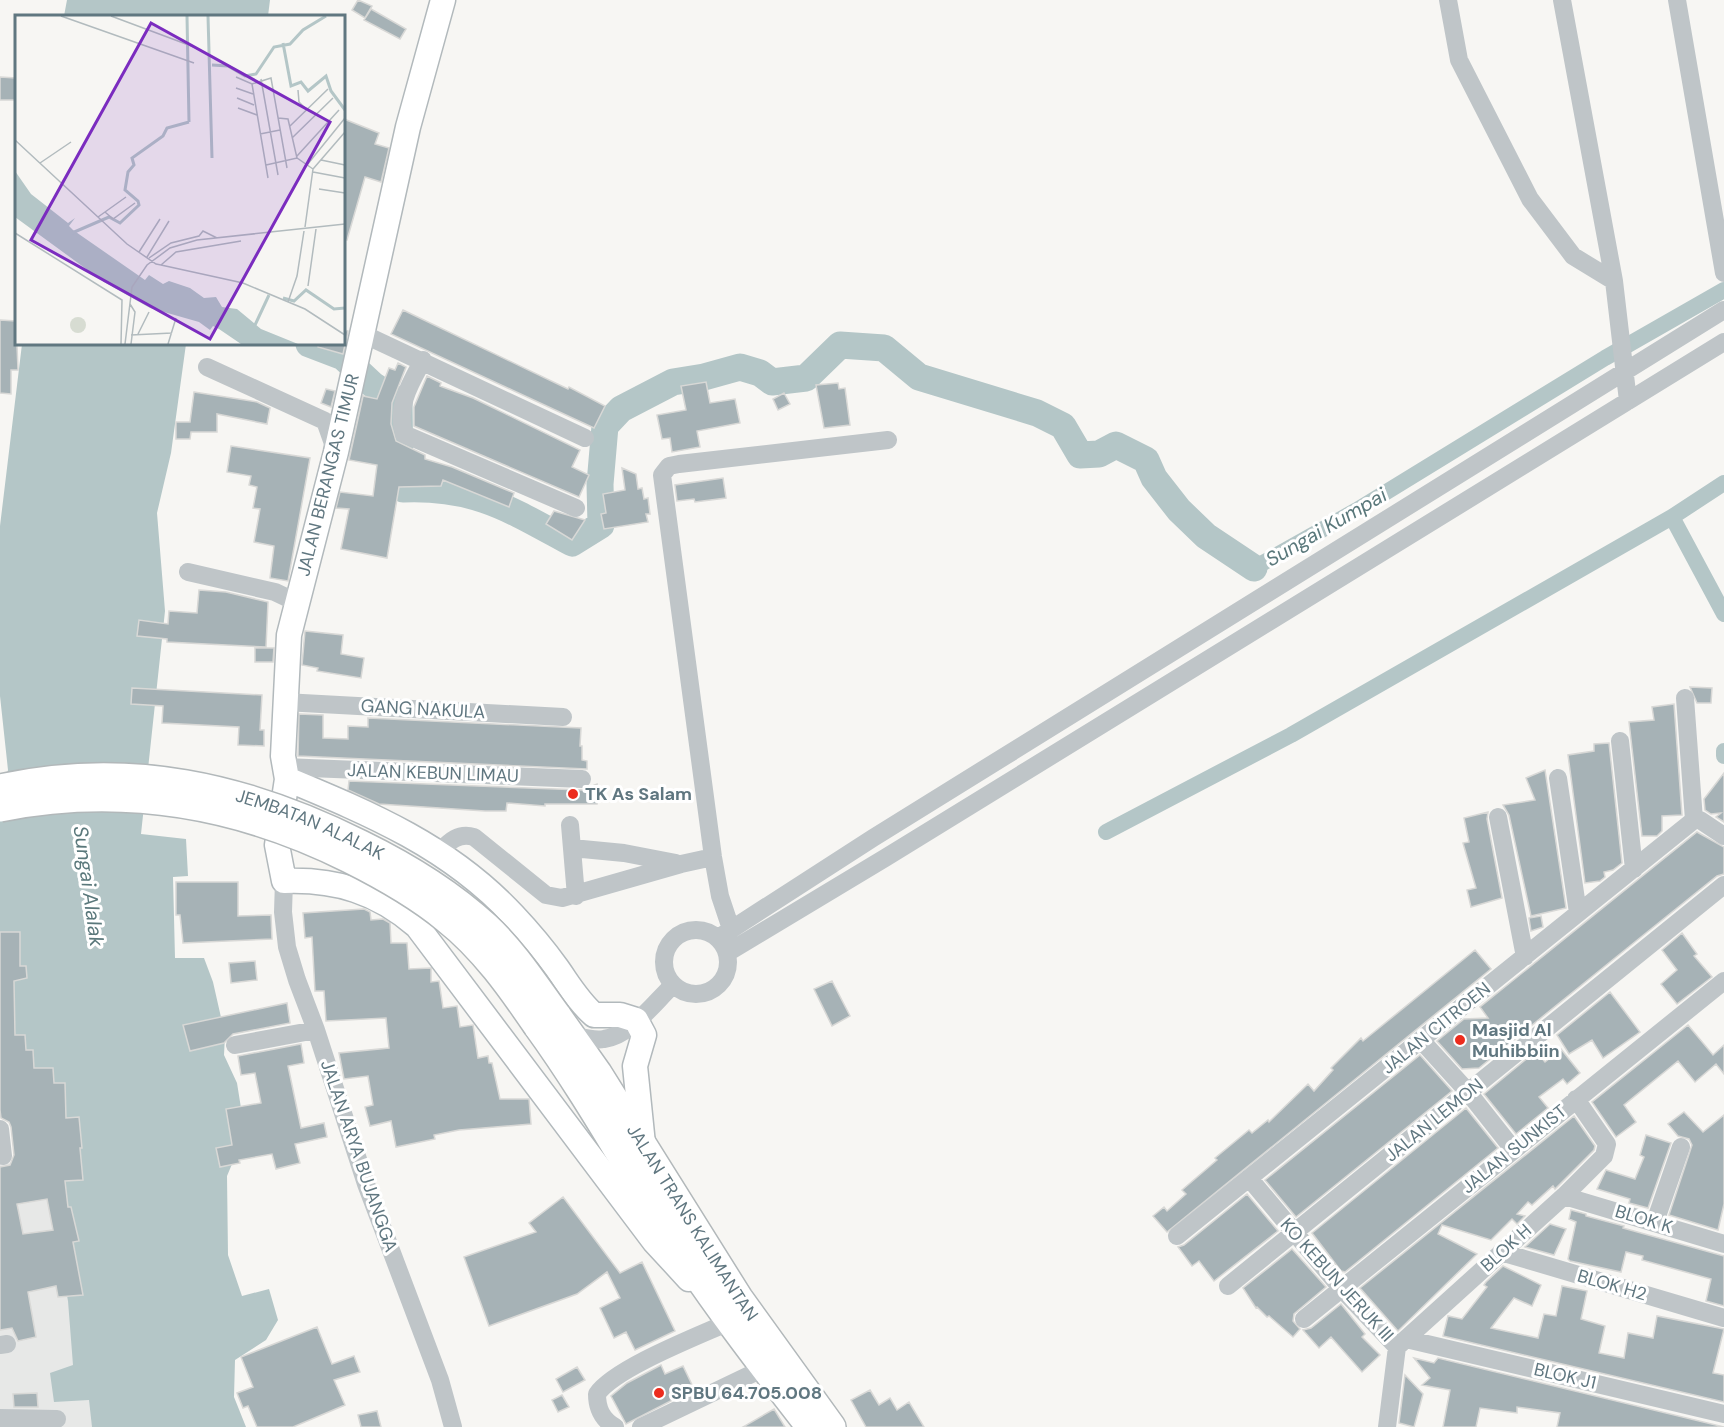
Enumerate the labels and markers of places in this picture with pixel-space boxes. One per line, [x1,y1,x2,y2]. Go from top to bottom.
place label: TK As Salam [585,782,692,806]
marker: TK As Salam [566,787,580,801]
place label: Masjid Al Muhibbiin [1472,1018,1560,1063]
marker: Masjid Al Muhibbiin [1453,1033,1467,1047]
place label: SPBU 64.705.008 [671,1381,822,1405]
marker: SPBU 64.705.008 [652,1386,666,1400]

